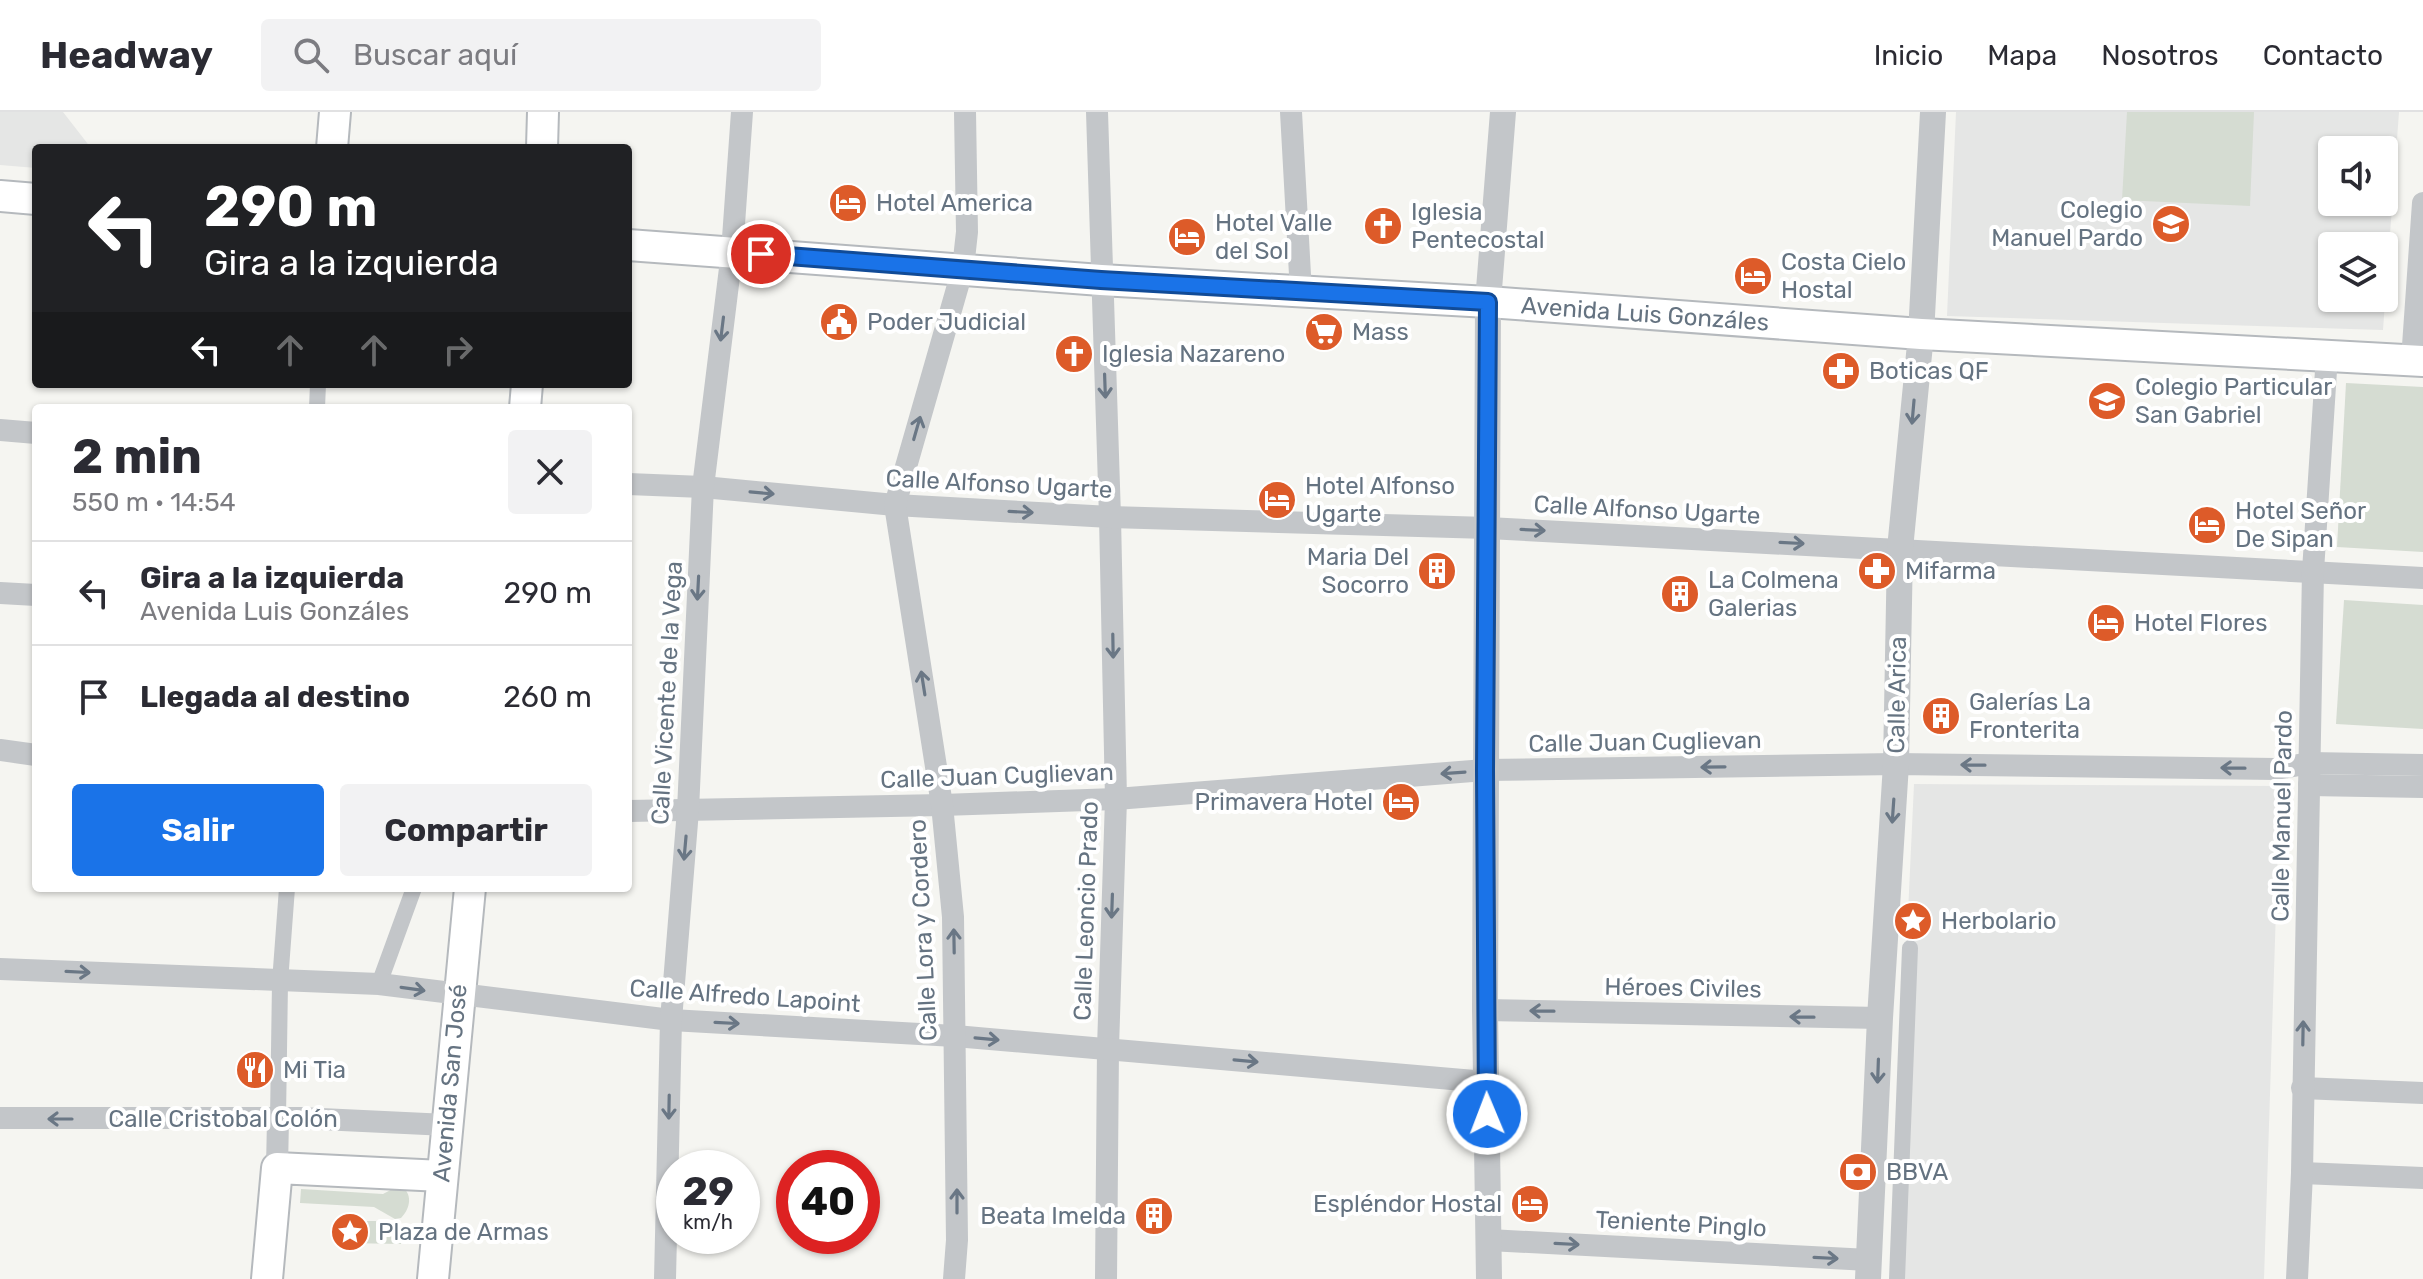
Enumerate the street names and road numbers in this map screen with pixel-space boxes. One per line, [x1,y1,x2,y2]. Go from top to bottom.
street label: Avenida Luis Gonzáles [1520,291,1770,337]
street label: Calle Alfonso Ugarte [885,464,1113,504]
street label: Calle Alfonso Ugarte [1533,490,1761,530]
street label: Calle Vicente de la Vega [646,560,688,826]
street label: Calle Arica [1882,636,1912,754]
street label: Calle Manuel Pardo [2266,710,2298,922]
street label: Calle Juan Cuglievan [1528,726,1762,758]
street label: Calle Juan Cuglievan [880,758,1114,794]
street label: Calle Leoncio Prado [1068,801,1104,1021]
street label: Calle Lora y Cordero [903,818,943,1042]
street label: Héroes Civiles [1604,973,1762,1003]
street label: Calle Alfredo Lapoint [629,974,861,1018]
street label: Avenida San José [427,983,473,1183]
street label: Calle Cristobal Colón [108,1105,338,1133]
street label: Teniente Pinglo [1595,1206,1767,1242]

